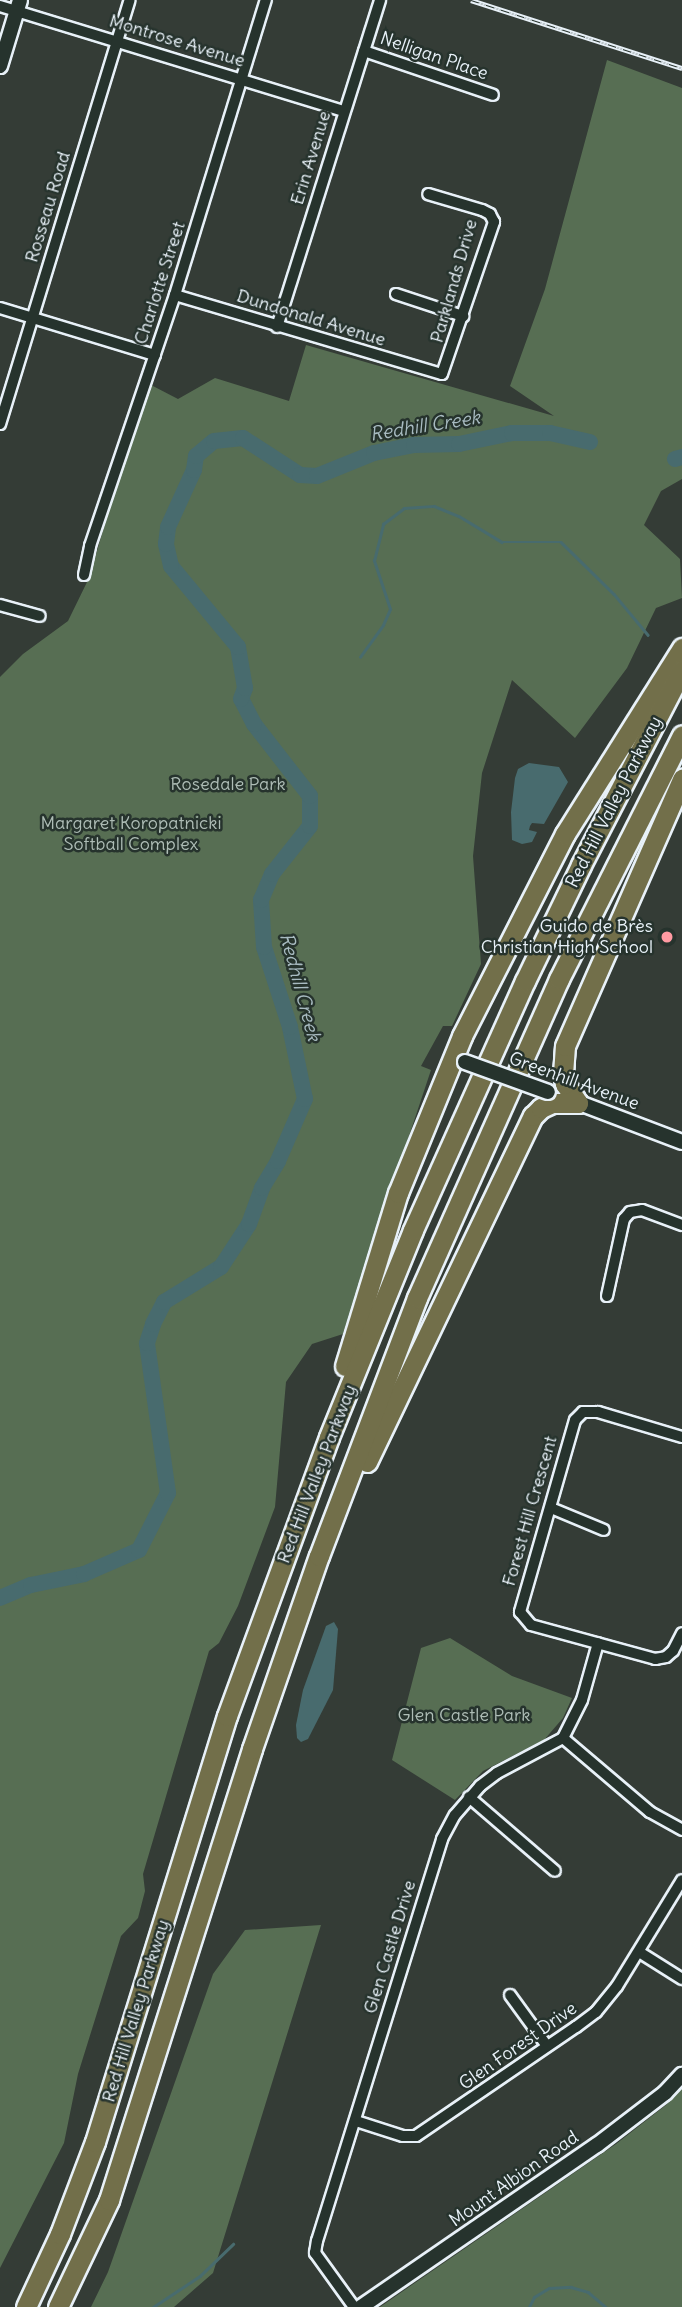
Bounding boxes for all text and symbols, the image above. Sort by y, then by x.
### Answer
street label: Montrose Avenue [107,10,247,72]
street label: Nelligan Place [377,27,491,85]
street label: Erin Avenue [287,109,335,207]
street label: Rosseau Road [21,149,75,265]
street label: Parklands Drive [426,217,482,345]
street label: Charlotte Street [130,219,190,347]
street label: Dundonald Avenue [234,285,388,351]
water label: Redhill Creek [368,406,482,446]
street label: Red Hill Valley Parkway [561,713,667,891]
park label: Rosedale Park [170,773,286,795]
park label: Margaret Koropatnicki Softball Complex [41,813,221,856]
place label: Guido de Brès Christian High School [481,916,653,958]
marker: Guido de Brès Christian High School [659,929,675,945]
water label: Redhill Creek [275,930,325,1044]
street label: Greenhill Avenue [506,1047,642,1115]
street label: Red Hill Valley Parkway [273,1382,361,1566]
street label: Forest Hill Crescent [498,1433,562,1589]
park label: Glen Castle Park [398,1704,530,1726]
street label: Glen Castle Drive [359,1878,421,2016]
street label: Red Hill Valley Parkway [98,1917,174,2105]
street label: Glen Forest Drive [455,1997,581,2095]
street label: Mount Albion Road [445,2126,583,2232]

